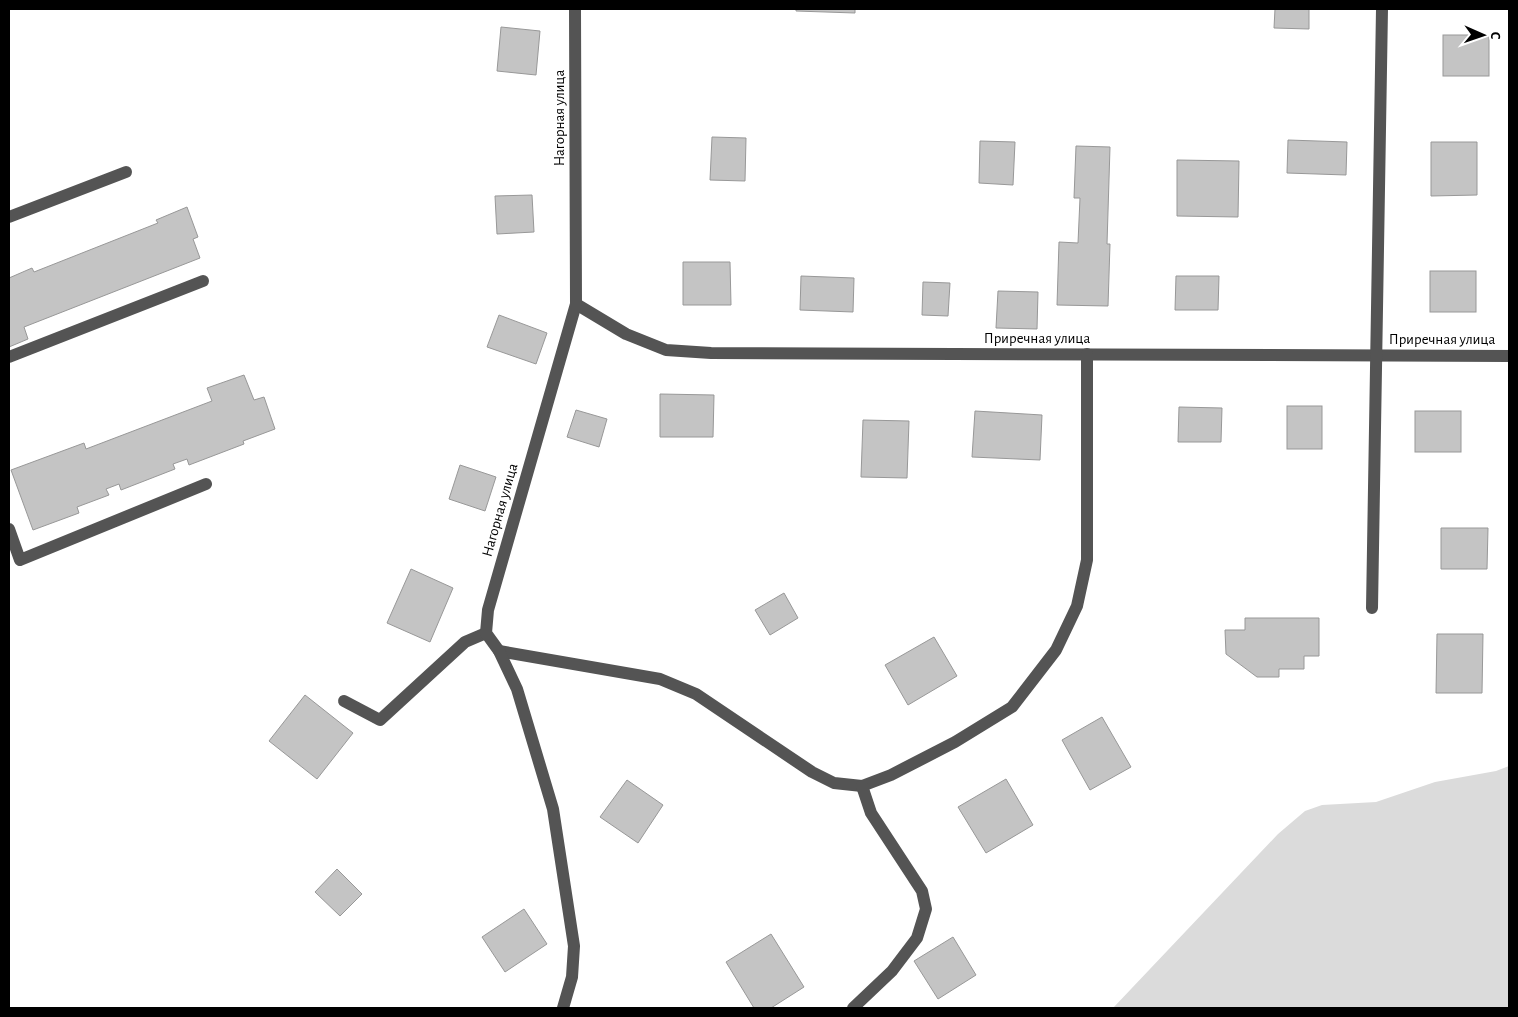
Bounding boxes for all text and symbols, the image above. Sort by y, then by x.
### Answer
north arrow [1458,10,1508,60]
text: С [1488,31,1502,40]
street label: Нагорная улица [552,70,567,166]
street label: Приречная улица [984,331,1090,346]
street label: Приречная улица [1389,332,1495,347]
street label: Нагорная улица [479,461,521,558]

